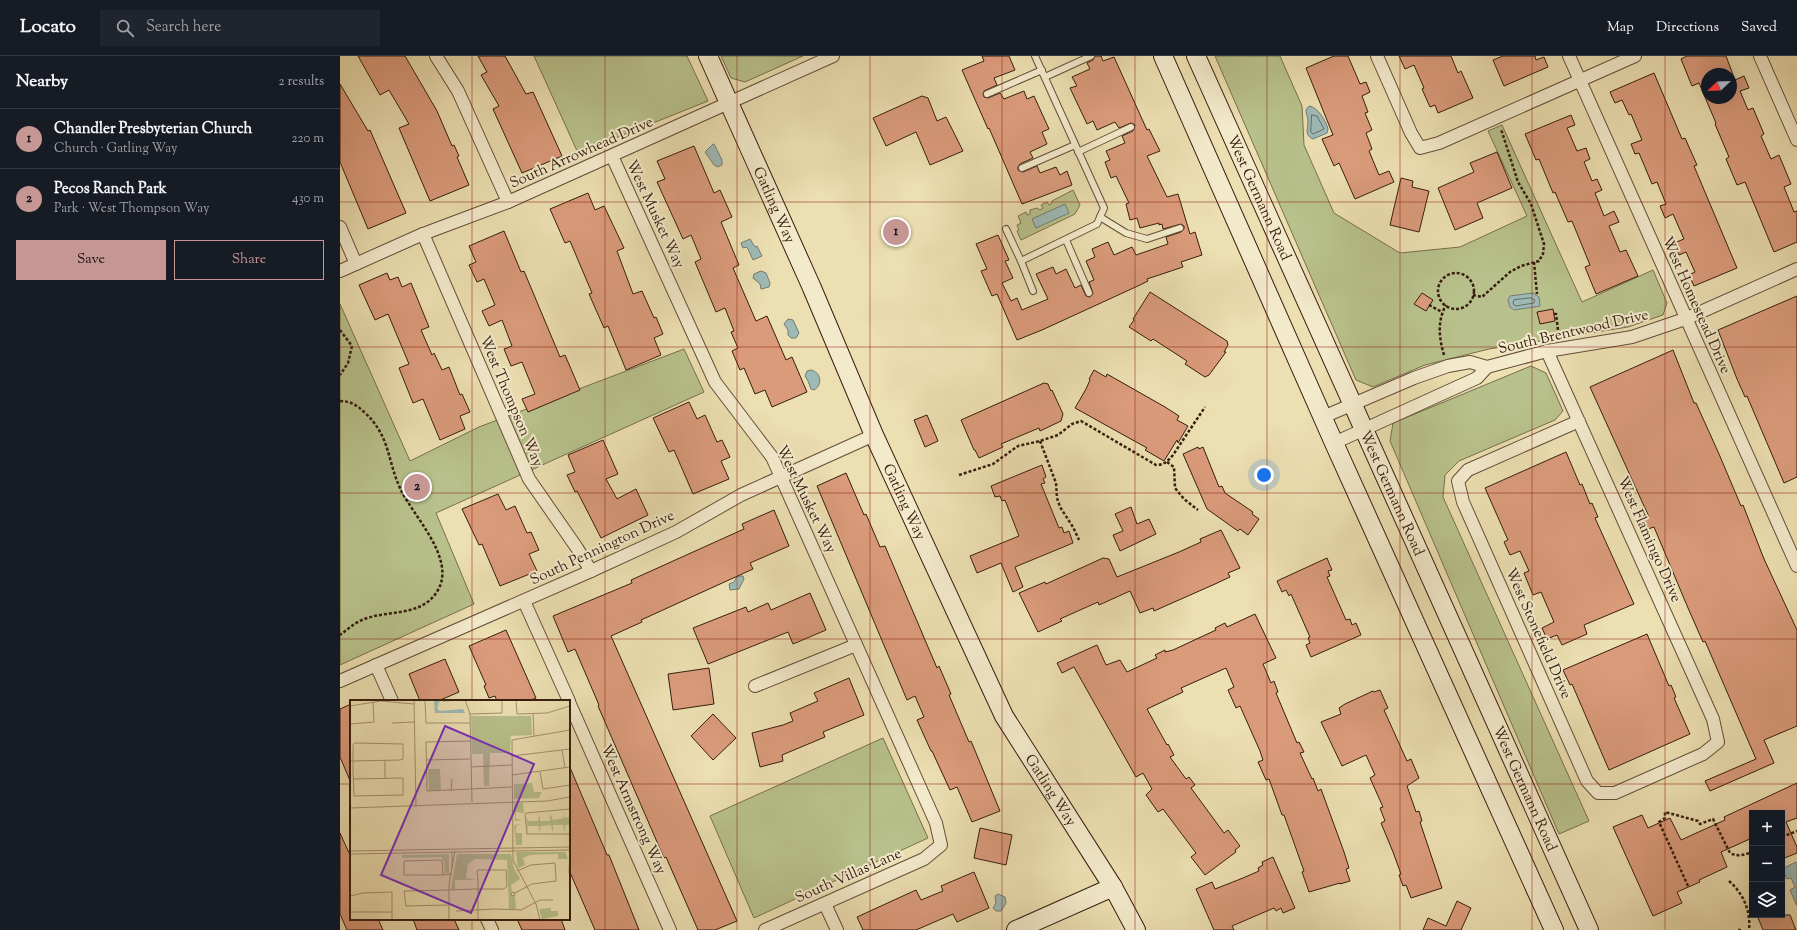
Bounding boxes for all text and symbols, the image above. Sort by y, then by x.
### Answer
search box [100,10,380,46]
text: Locato [20,14,76,41]
icon: search [114,17,136,39]
text: Search here [146,17,221,38]
text: Map [1607,18,1634,38]
text: Directions [1656,18,1719,38]
text: Saved [1741,18,1777,38]
north arrow [1701,68,1737,104]
text: Nearby [16,70,68,94]
text: 2 results [279,73,324,91]
street label: South Arrowhead Drive [507,112,657,195]
text: Chandler Presbyterian Church [54,119,252,140]
text: 1 [27,130,31,148]
text: 220 m [291,130,324,148]
street label: West Germann Road [1221,132,1296,265]
text: Church · Gatling Way [54,140,178,158]
street label: West Musket Way [620,157,689,273]
street label: Gatling Way [747,164,800,247]
text: Pecos Ranch Park [54,179,167,200]
text: 2 [26,190,32,208]
text: 430 m [292,190,324,208]
text: Park · West Thompson Way [54,200,209,218]
pin: 1 [883,217,909,247]
street label: West Homestead Drive [1656,234,1735,378]
button: Save [16,240,166,280]
button: Share [174,240,324,280]
street label: South Brentwood Drive [1496,305,1651,360]
street label: West Thompson Way [474,333,548,471]
street label: West Germann Road [1354,427,1429,560]
street label: West Musket Way [770,442,841,558]
street label: Gatling Way [877,461,930,544]
your location [1254,465,1274,485]
pin: 2 [404,472,430,502]
street label: West Flamingo Drive [1611,473,1686,606]
street label: South Pennington Drive [527,506,678,591]
street label: West Stonefield Drive [1499,565,1576,702]
inset map [350,700,570,920]
street label: West Germann Road [1487,723,1562,856]
street label: West Armstrong Way [594,741,671,878]
street label: Gatling Way [1019,751,1081,831]
map controls [1749,810,1785,918]
button: + [1749,810,1785,846]
street label: South Villas Lane [792,844,905,909]
button: − [1749,846,1785,882]
button: layers [1749,882,1785,918]

